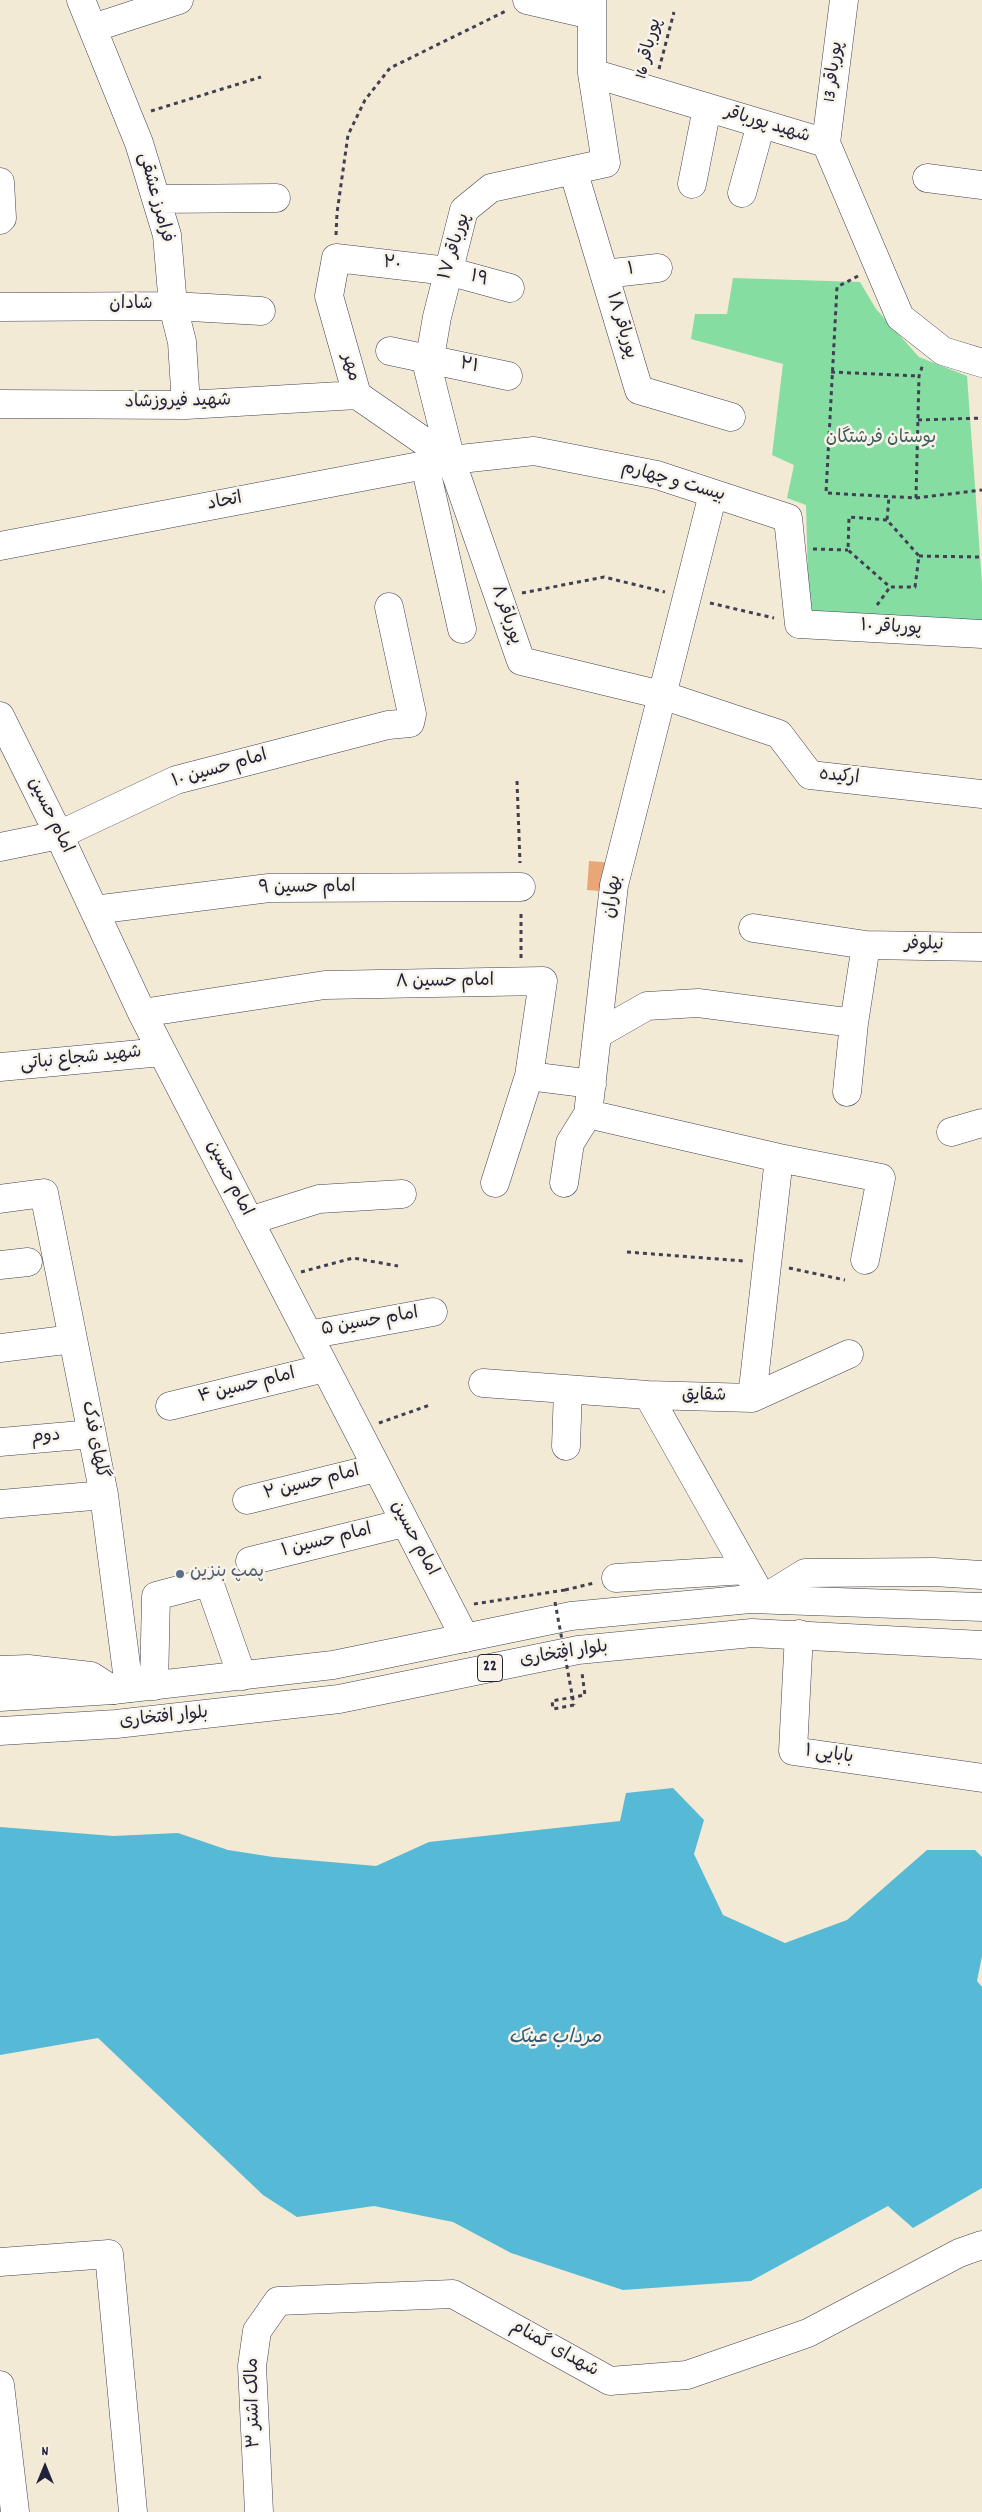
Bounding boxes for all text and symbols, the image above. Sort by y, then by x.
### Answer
street label: پورباقر 16 [632,16,668,82]
street label: پورباقر 13 [821,40,849,104]
street label: شهید پورباقر [722,103,812,149]
street label: فرامرز عشقی [132,151,176,245]
street label: پورباقر ۱۷ [436,211,476,283]
street label: ۲۰ [382,253,402,277]
street label: ۱ [627,260,635,282]
street label: ۱۹ [468,267,490,293]
street label: پورباقر ۱۸ [600,290,640,362]
street label: شادان [109,295,153,317]
street label: مهر [335,352,363,384]
street label: ۲۱ [458,354,480,380]
street label: شهید فیروزشاد [125,391,231,415]
park label: بوستان فرشتگان [826,429,936,451]
street label: بیست و چهارم [619,458,727,508]
street label: اتحاد [206,489,244,517]
street label: پورباقر ۸ [485,582,525,648]
street label: پورباقر ۱۰ [860,617,922,641]
street label: امام حسین ۱۰ [170,746,270,794]
street label: ارکیده [818,765,860,791]
street label: امام حسین [21,775,77,857]
street label: بهاران [600,874,628,920]
street label: امام حسین ۹ [258,877,356,901]
street label: نیلوفر [904,935,944,957]
street label: امام حسین ۸ [396,971,494,995]
street label: شهید شجاع نباتی [19,1043,143,1077]
street label: امام حسین [200,1138,256,1220]
street label: امام حسین ۵ [320,1304,420,1342]
street label: امام حسین ۴ [196,1365,298,1409]
street label: شقایق [682,1386,726,1408]
street label: گلهای فدک [75,1399,111,1481]
street label: دوم [30,1426,62,1450]
street label: امام حسین ۲ [262,1462,362,1506]
street label: امام حسین [384,1498,442,1580]
street label: امام حسین ۱ [280,1520,374,1564]
place label: پمپ بنزین [190,1563,264,1585]
marker: پمپ بنزین [174,1568,186,1580]
street label: بلوار افتخاری [518,1637,610,1673]
road number: 22 [478,1655,502,1682]
street label: بلوار افتخاری [119,1704,209,1734]
street label: بابایی ۱ [803,1742,855,1770]
water label: مرداب عینک [509,2028,601,2050]
street label: شهدای گمنام [506,2317,602,2383]
street label: مالک اشتر ۳ [243,2358,267,2448]
north arrow [20,2442,70,2492]
text: N [42,2442,48,2462]

